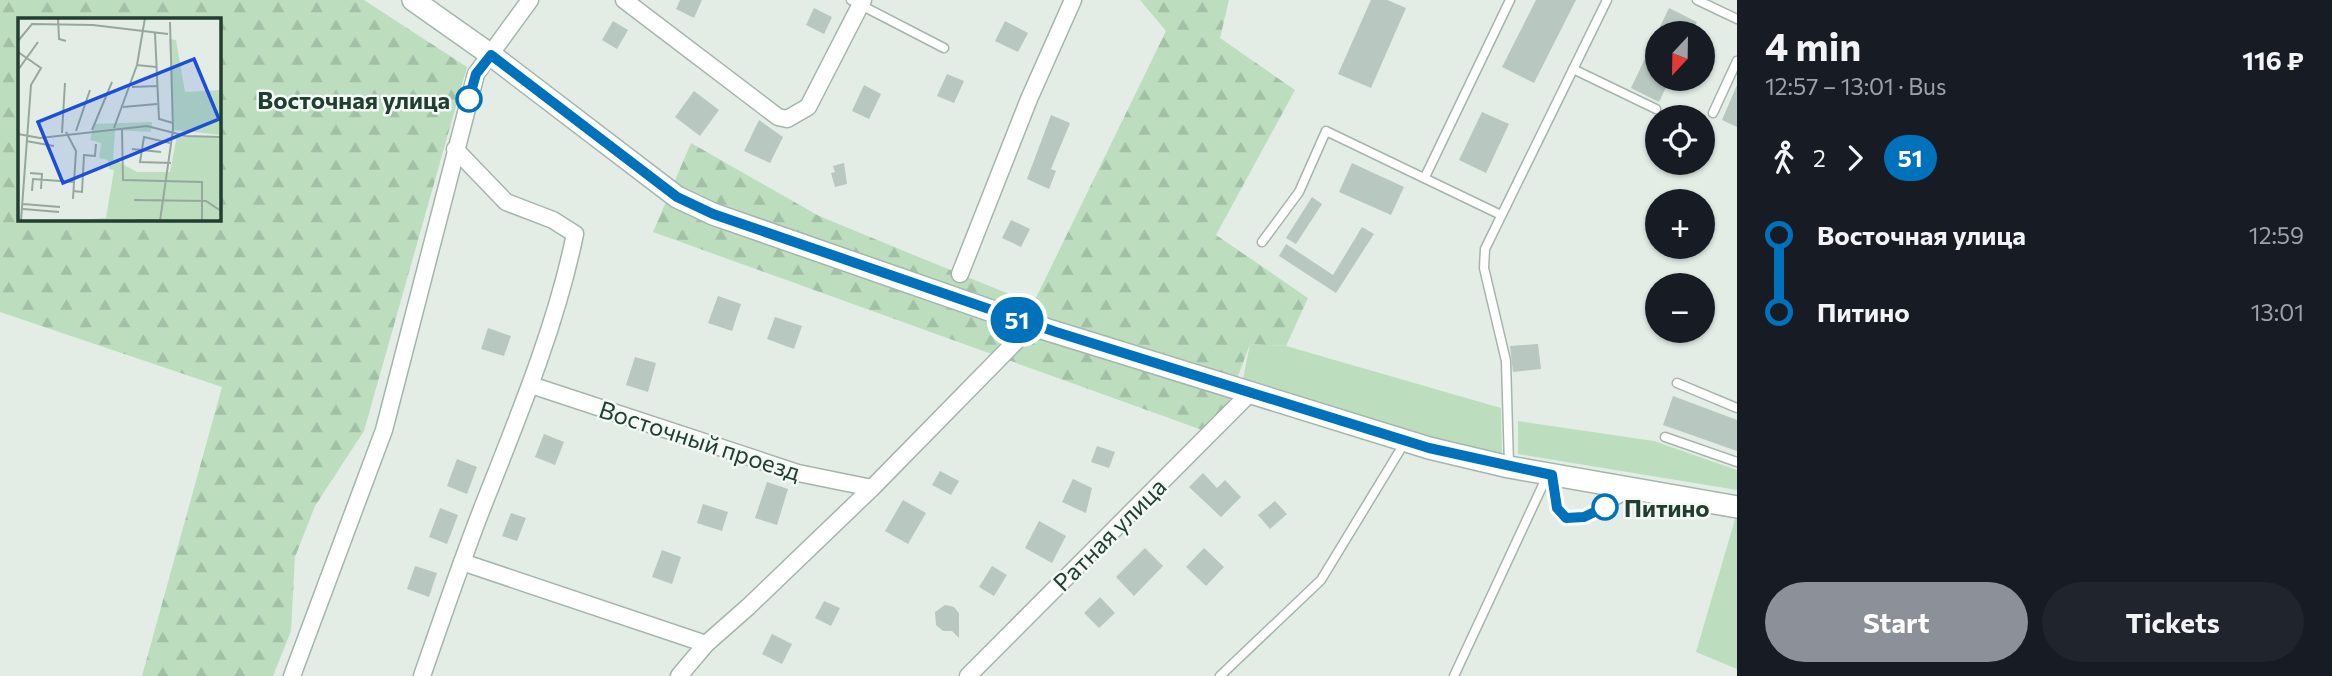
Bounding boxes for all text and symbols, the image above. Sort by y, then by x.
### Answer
inset map [18,18,220,220]
north arrow [1645,21,1715,91]
map controls [1645,21,1715,343]
text: 4 min [1765,22,1861,69]
text: 116 ₽ [2242,44,2304,75]
text: 12:57 – 13:01 · Bus [1765,72,1946,100]
place label: Восточная улица [257,85,450,114]
marker: Восточная улица [456,86,482,112]
button: locate [1645,105,1715,175]
icon: walk [1765,139,1803,177]
icon: forward [1836,139,1874,177]
text: 51 [1898,143,1923,172]
text: 2 [1813,144,1826,172]
button: + [1645,189,1715,259]
text: Восточная улица [1817,219,2026,250]
text: 12:59 [2249,221,2304,249]
button: − [1645,273,1715,343]
text: Питино [1817,296,1910,327]
line badge: 51 [986,297,1048,343]
text: 13:01 [2251,298,2304,326]
text: 51 [1005,305,1029,334]
street label: Восточный проезд [596,394,804,486]
street label: Ратная улица [1047,472,1171,596]
place label: Питино [1624,493,1710,522]
marker: Питино [1592,494,1618,520]
button: Start [1765,582,2028,662]
button: Tickets [2042,582,2304,662]

